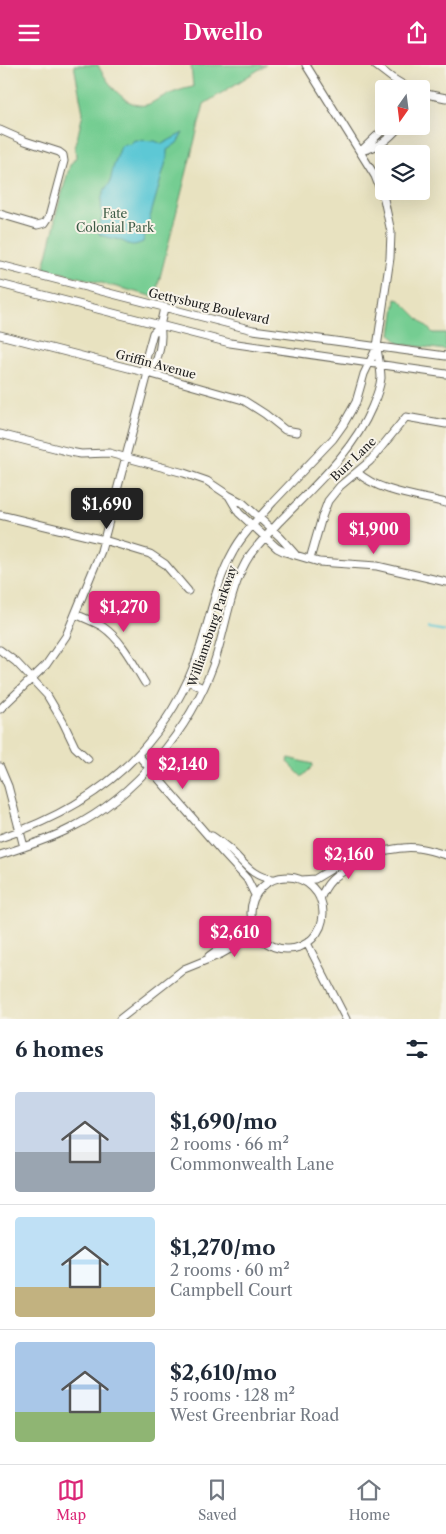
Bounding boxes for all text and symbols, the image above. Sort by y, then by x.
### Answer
icon: menu [15,19,43,47]
text: Dwello [183,19,263,46]
icon: share [403,19,431,47]
north arrow [375,80,430,135]
map controls [375,80,430,200]
button: layers [375,145,430,200]
park label: Fate Colonial Park [76,206,155,235]
street label: Gettysburg Boulevard [147,285,272,327]
street label: Griffin Avenue [114,346,198,382]
street label: Burr Lane [327,434,379,484]
pin: $1,690 [66,487,148,530]
text: $1,690 [82,494,132,514]
pin: $1,900 [333,513,415,555]
text: $1,900 [349,519,399,539]
street label: Williamsburg Parkway [184,563,240,690]
pin: $1,270 [83,591,165,633]
text: $1,270 [100,597,148,617]
pin: $2,140 [142,747,224,790]
text: $2,140 [158,754,208,774]
pin: $2,160 [308,837,390,880]
text: $2,160 [324,844,374,864]
pin: $2,610 [194,915,276,958]
text: $2,610 [210,922,260,942]
icon: filters [403,1035,431,1063]
text: 6 homes [15,1037,104,1062]
text: $1,690/mo [170,1109,277,1134]
icon: home [55,1112,115,1172]
text: 2 rooms · 66 m² [170,1134,289,1154]
text: Commonwealth Lane [170,1154,334,1174]
text: $1,270/mo [170,1235,275,1260]
icon: home [55,1237,115,1297]
text: 2 rooms · 60 m² [170,1260,290,1280]
text: Campbell Court [170,1280,292,1300]
text: $2,610/mo [170,1360,277,1385]
icon: home [55,1362,115,1422]
text: 5 rooms · 128 m² [170,1385,295,1405]
text: West Greenbriar Road [170,1405,339,1425]
tab: Map [56,1476,86,1524]
tab: Saved [198,1476,237,1524]
tab: Home [349,1476,390,1524]

